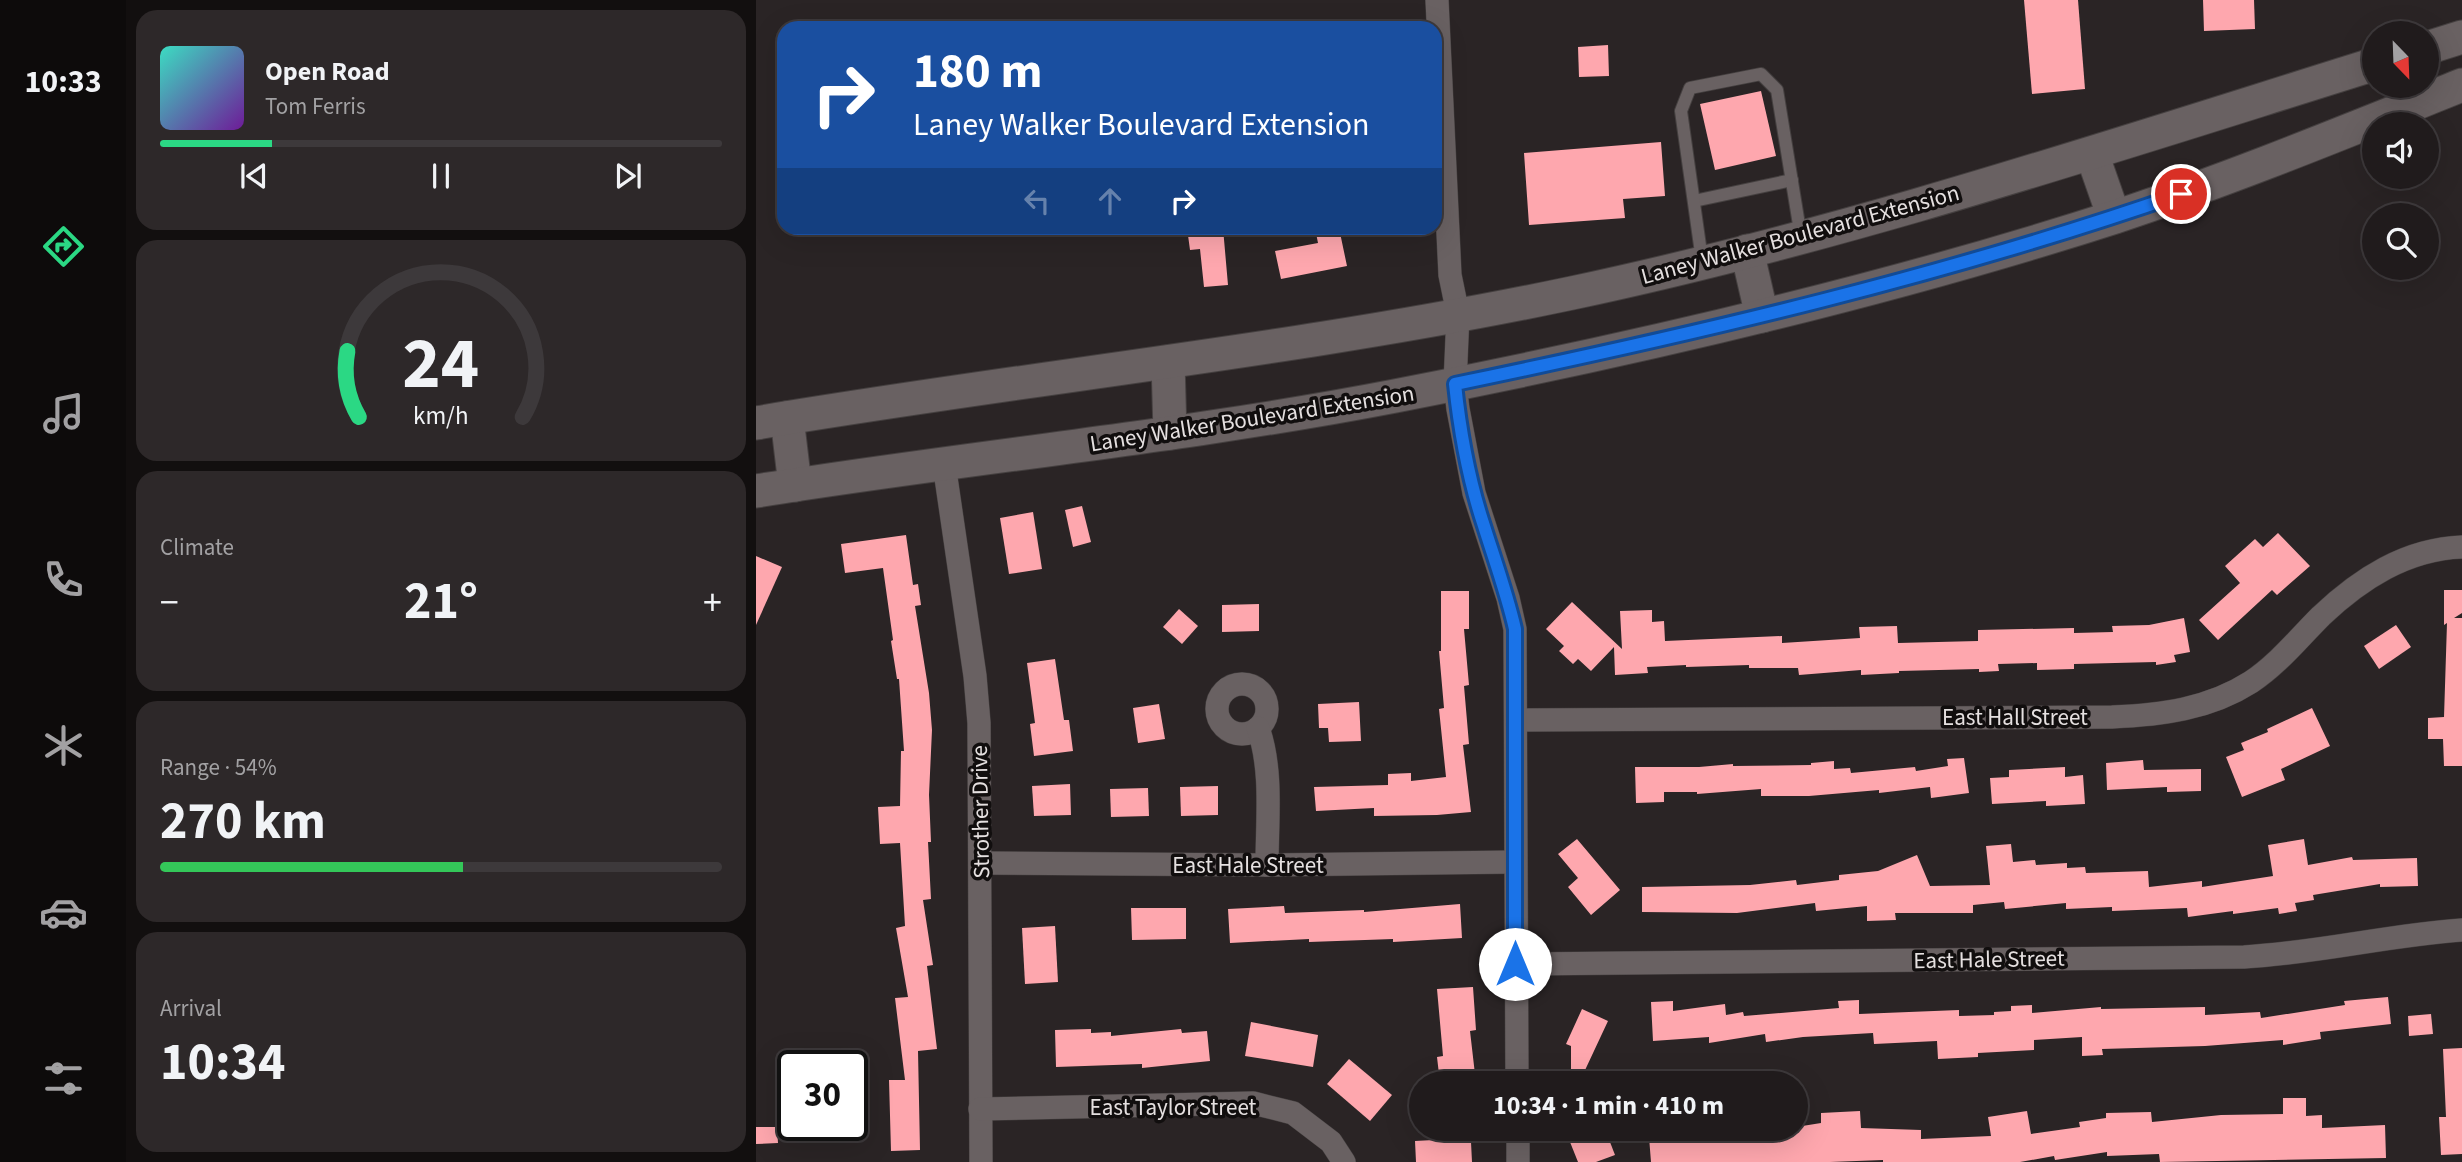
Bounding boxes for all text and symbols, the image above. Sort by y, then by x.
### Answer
north arrow [2362,21,2440,98]
map controls [2362,21,2439,280]
text: 180 m [913,37,1042,107]
icon: right [798,49,889,140]
text: Open Road [265,53,390,90]
text: 10:33 [24,59,102,105]
text: Tom Ferris [265,90,366,123]
text: Laney Walker Boulevard Extension [913,102,1370,148]
button: sound [2362,112,2439,189]
icon: previous [235,157,273,195]
icon: pause [422,157,460,195]
icon: next [609,157,647,195]
pin [2151,164,2211,224]
icon: arrive [2162,175,2200,213]
street label: Laney Walker Boulevard Extension [1637,176,1963,293]
icon: left [1018,182,1056,220]
icon: ahead [1091,182,1129,220]
icon: right [1164,182,1202,220]
button: search [2362,203,2439,280]
icon: directions [39,222,88,271]
text: 24 [403,312,479,416]
street label: Laney Walker Boulevard Extension [1087,377,1417,460]
icon: music [39,389,88,438]
text: km/h [413,397,469,433]
text: Climate [160,531,234,564]
icon: phone [39,555,88,604]
text: 21° [404,565,478,639]
text: − [160,576,179,630]
text: + [703,576,722,630]
street label: East Hall Street [1942,701,2088,734]
icon: climate [39,721,88,770]
street label: Strother Drive [963,745,998,879]
text: Range · 54% [160,751,277,784]
text: 270 km [160,785,326,859]
street label: East Hale Street [1172,849,1324,882]
icon: car [39,888,88,937]
position arrow [1478,927,1552,1001]
street label: East Hale Street [1913,942,2065,977]
text: Arrival [160,992,222,1025]
text: 10:34 [160,1026,285,1100]
speed limit sign: 30 [777,1050,868,1141]
icon: filters [39,1054,88,1103]
text: 10:34 · 1 min · 410 m [1493,1087,1724,1124]
street label: East Taylor Street [1090,1091,1257,1124]

